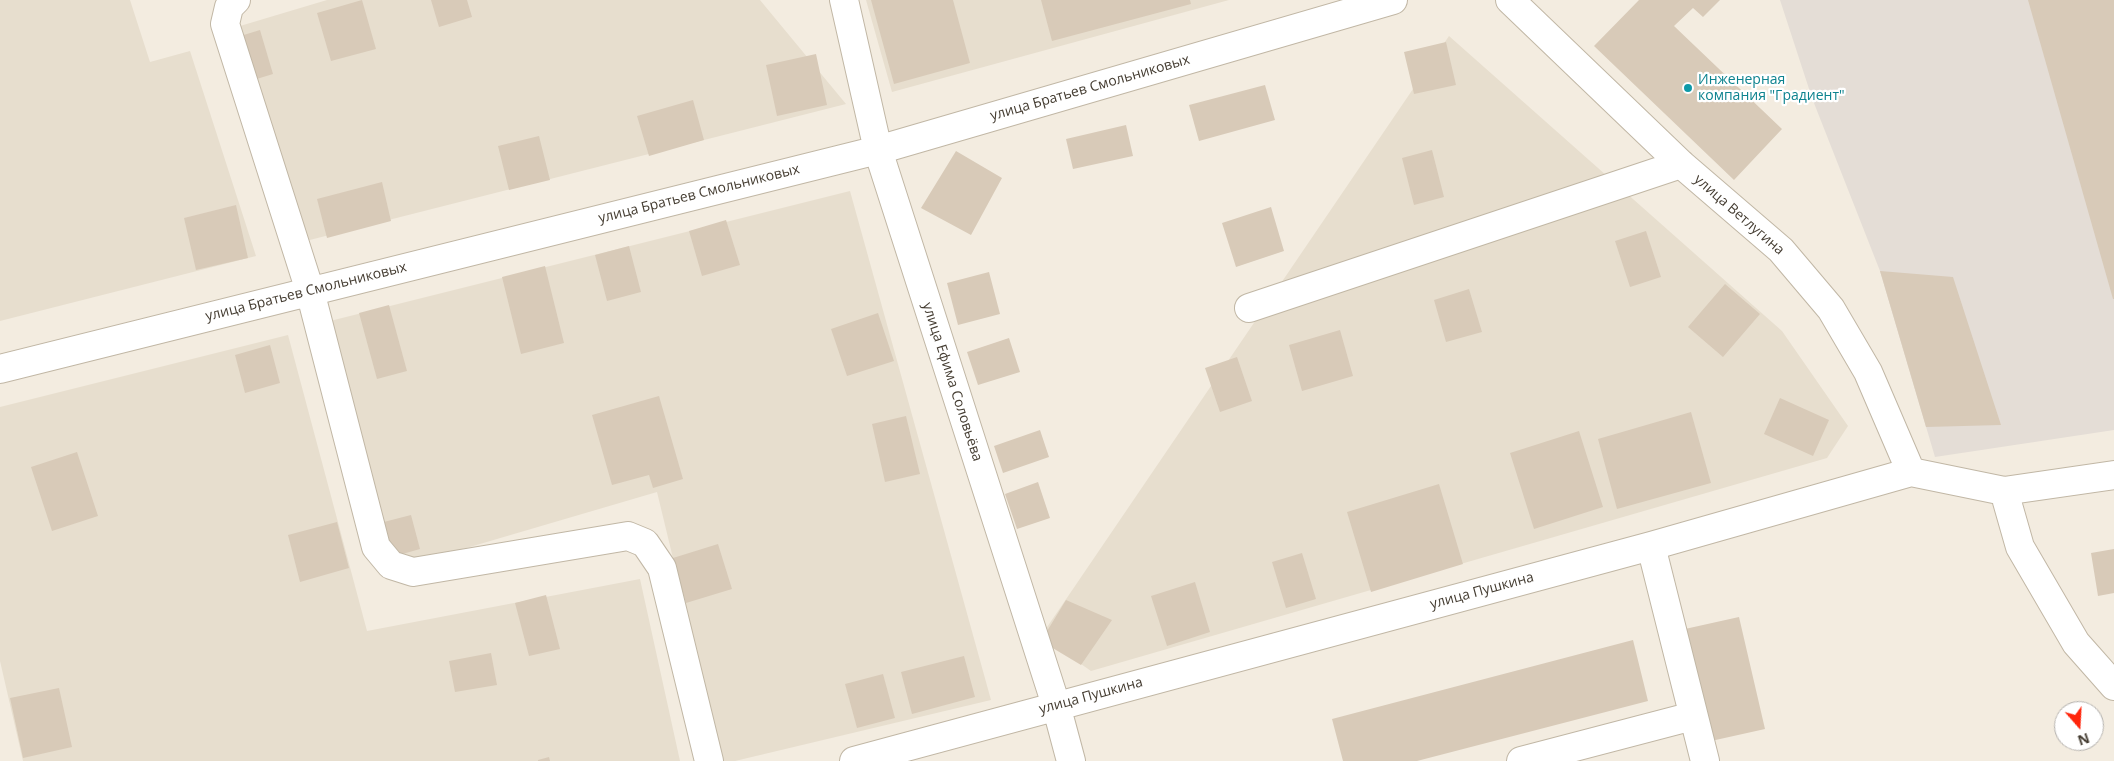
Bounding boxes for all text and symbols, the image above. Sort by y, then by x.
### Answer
street label: улица Братьев Смольниковых [988,51,1192,125]
place label: Инженерная компания "Градиент" [1698,72,1845,104]
marker: Инженерная компания "Градиент" [1682,82,1694,94]
street label: улица Братьев Смольниковых [597,161,801,227]
street label: улица Ветлугина [1690,171,1788,259]
street label: улица Братьев Смольниковых [204,259,408,325]
street label: улица Ефима Соловьёва [918,300,986,464]
street label: улица Пушкина [1428,569,1536,613]
street label: улица Пушкина [1037,674,1145,718]
north arrow [2054,701,2104,751]
text: N [2075,729,2092,751]

